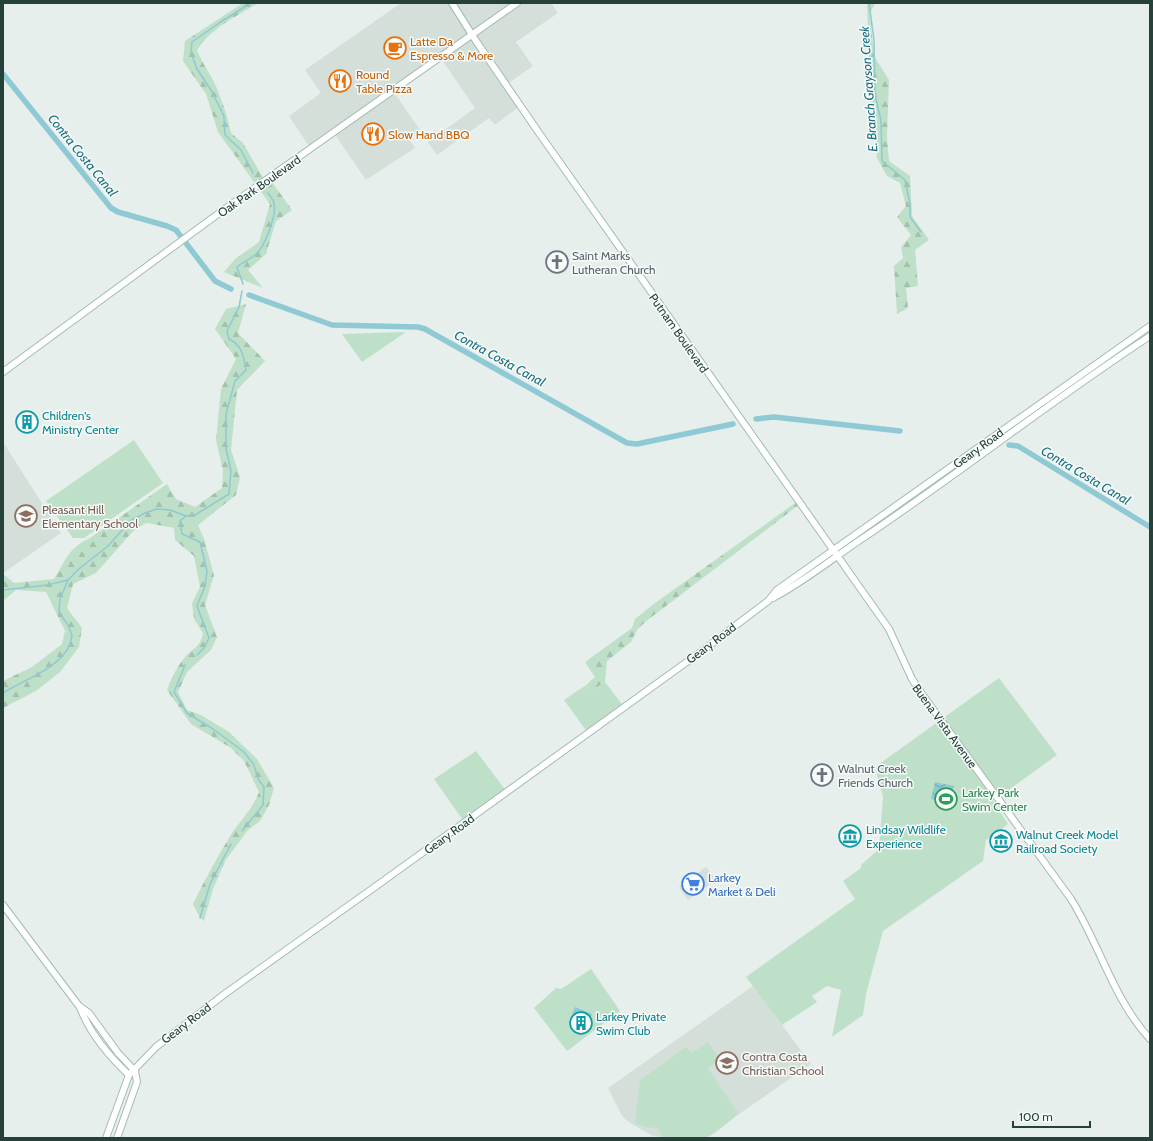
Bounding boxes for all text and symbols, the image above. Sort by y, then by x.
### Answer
water label: E. Branch Grayson Creek [856,25,880,152]
place label: Latte Da Espresso & More [410,34,493,63]
cafe icon: Latte Da Espresso & More [382,35,408,61]
place label: Round Table Pizza [356,67,412,96]
restaurant icon: Round Table Pizza [327,68,353,94]
water label: Contra Costa Canal [45,111,121,199]
restaurant icon: Slow Hand BBQ [360,121,386,147]
place label: Slow Hand BBQ [388,127,469,142]
street label: Oak Park Boulevard [215,152,303,220]
place label: Saint Marks Lutheran Church [572,248,656,277]
church icon: Saint Marks Lutheran Church [544,249,570,275]
street label: Putnam Boulevard [646,290,712,376]
water label: Contra Costa Canal [452,326,548,390]
place label: Children's Ministry Center [42,408,119,437]
building icon: Children's Ministry Center [14,409,40,435]
street label: Geary Road [950,425,1006,471]
water label: Contra Costa Canal [1038,442,1134,508]
place label: Pleasant Hill Elementary School [42,502,138,531]
school or university icon: Pleasant Hill Elementary School [13,503,39,529]
street label: Geary Road [683,619,739,667]
street label: Buena Vista Avenue [909,681,981,771]
place label: Walnut Creek Friends Church [838,761,913,790]
church icon: Walnut Creek Friends Church [809,762,835,788]
place label: Larkey Park Swim Center [962,785,1027,814]
sports icon: Larkey Park Swim Center [933,786,959,812]
street label: Geary Road [421,811,477,857]
place label: Lindsay Wildlife Experience [866,822,946,851]
museum icon: Lindsay Wildlife Experience [837,823,863,849]
place label: Walnut Creek Model Railroad Society [1016,827,1119,856]
museum icon: Walnut Creek Model Railroad Society [988,828,1014,854]
place label: Larkey Market & Deli [708,870,775,899]
supermarket icon: Larkey Market & Deli [680,871,706,897]
street label: Geary Road [158,999,214,1047]
place label: Larkey Private Swim Club [596,1009,666,1038]
building icon: Larkey Private Swim Club [568,1010,594,1036]
place label: Contra Costa Christian School [742,1049,824,1078]
school or university icon: Contra Costa Christian School [714,1050,740,1076]
scale bar [1013,1103,1090,1129]
text: 100 m [1019,1109,1053,1124]

